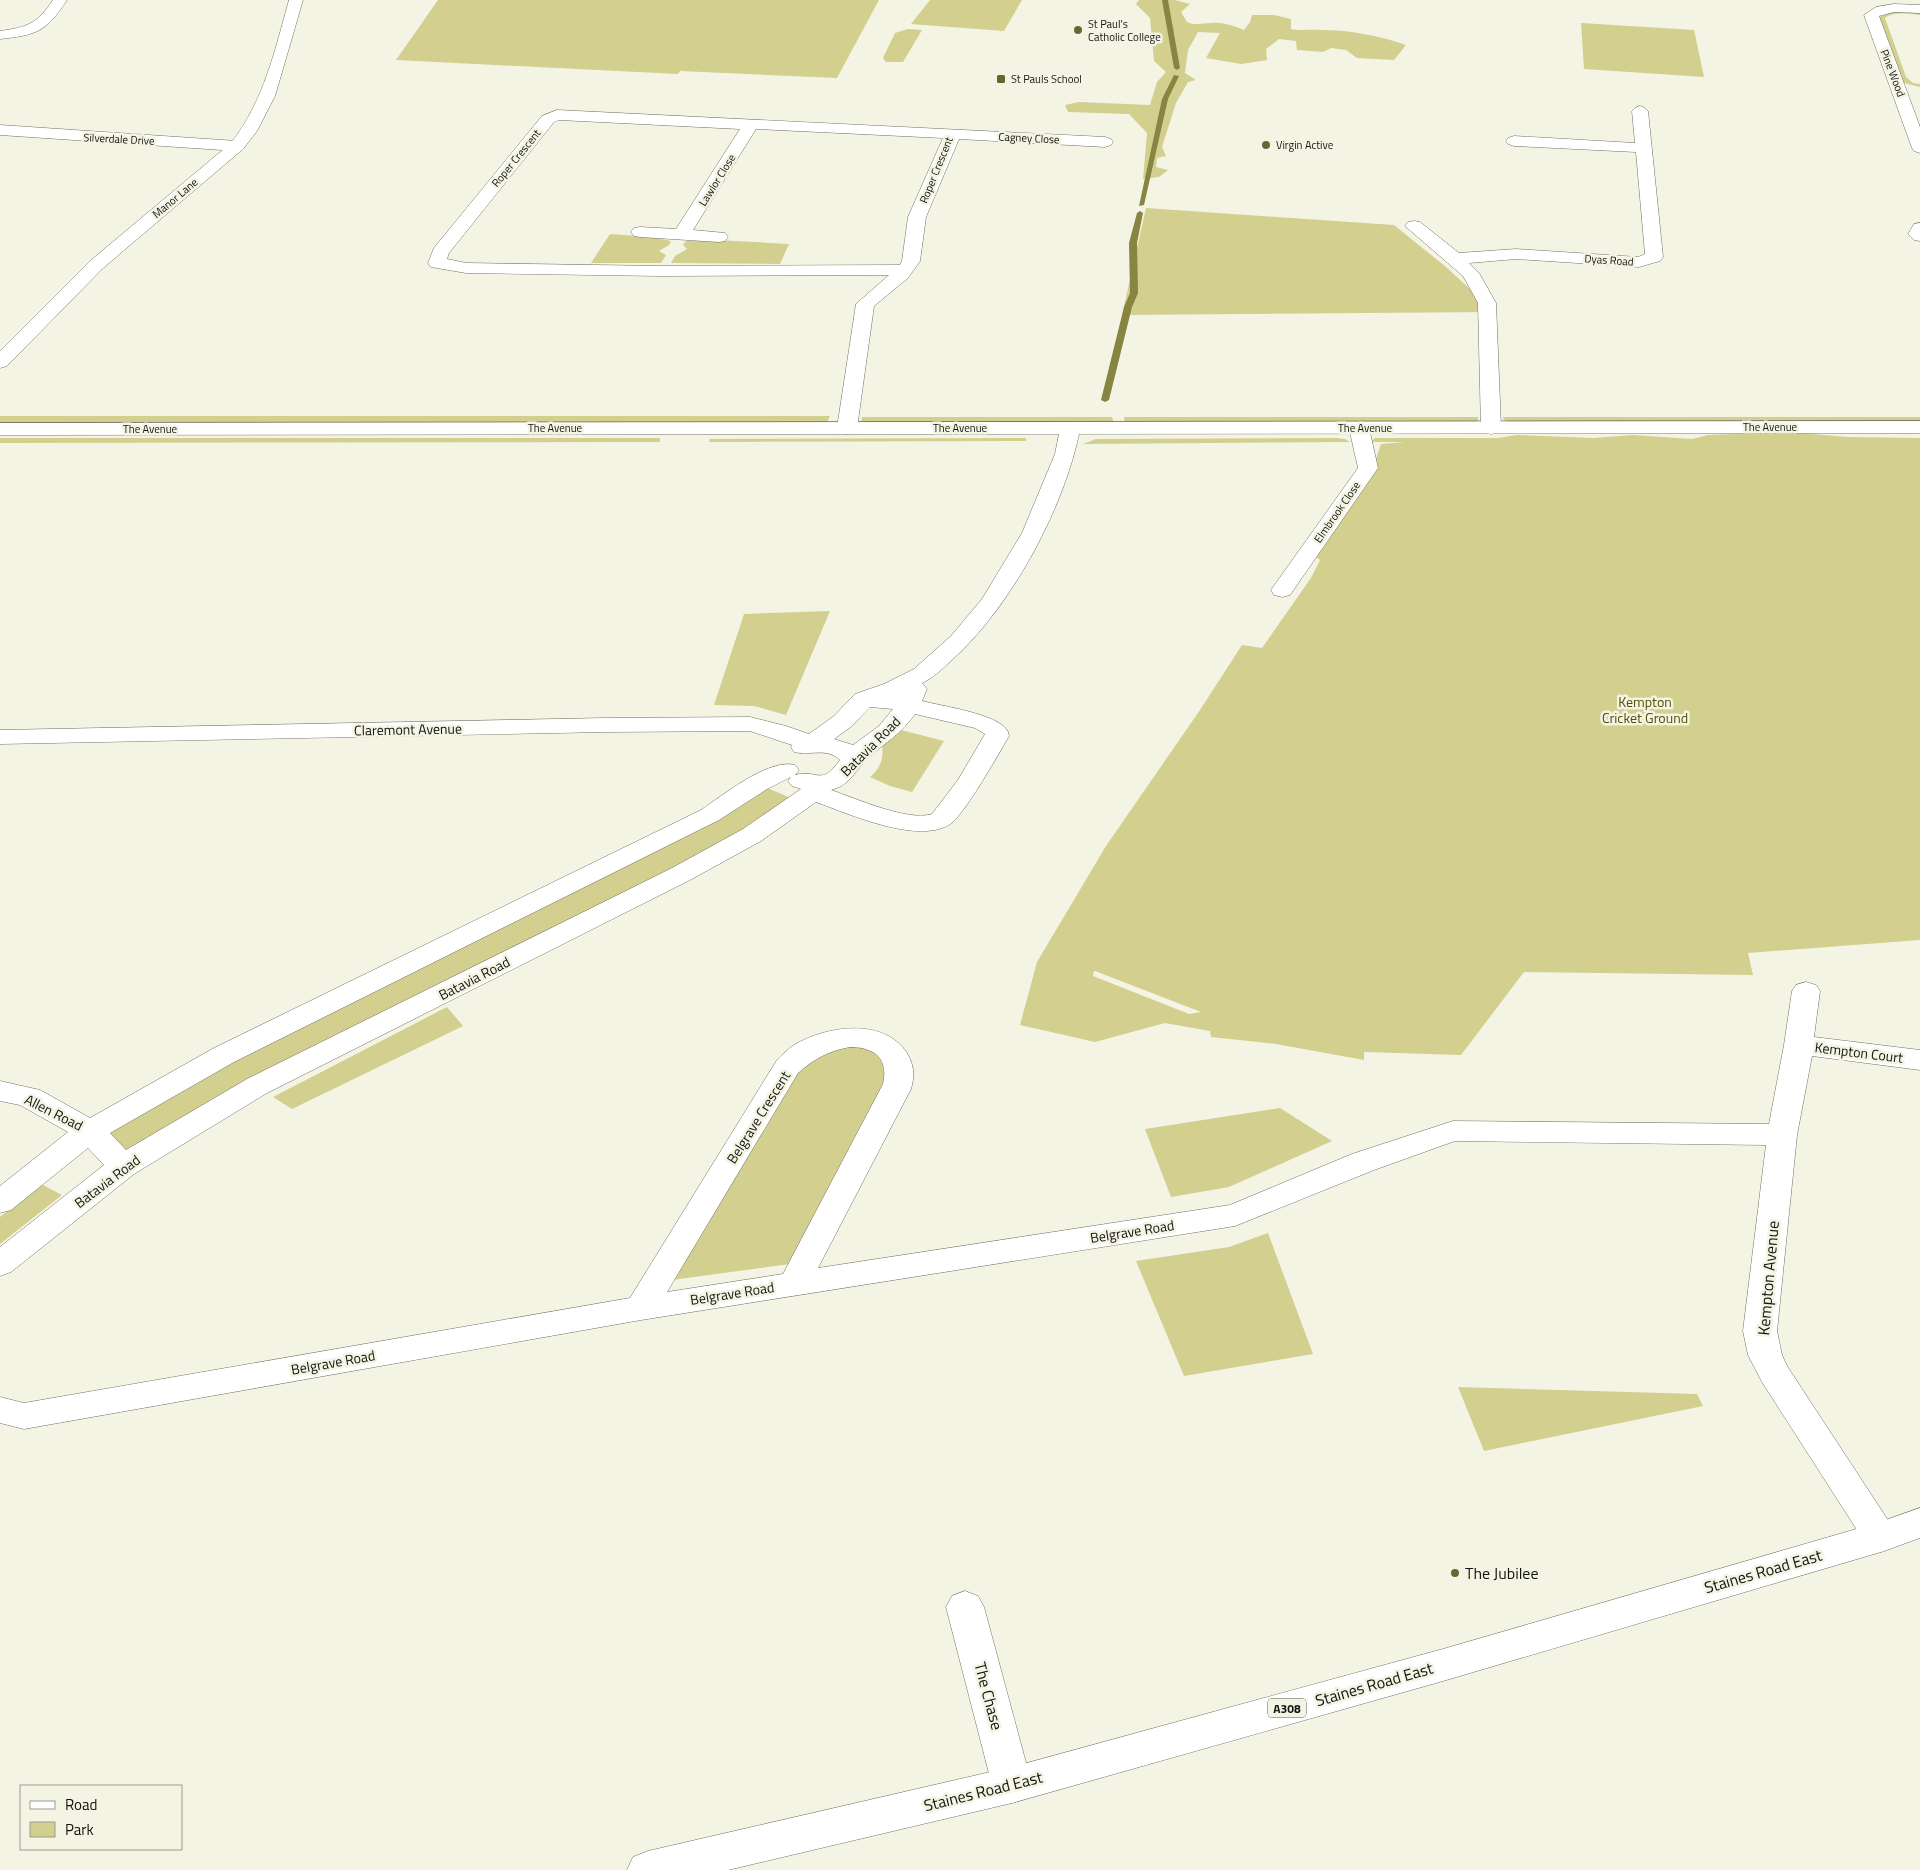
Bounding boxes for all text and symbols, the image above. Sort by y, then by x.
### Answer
place label: St Paul's Catholic College [1088,16,1161,45]
marker: St Paul's Catholic College [1072,24,1084,36]
street label: Pine Wood [1877,47,1909,99]
place label: St Pauls School [1011,71,1082,87]
marker: St Pauls School [995,73,1007,85]
street label: Roper Crescent [488,126,544,190]
street label: Cagney Close [998,128,1060,148]
street label: Silverdale Drive [83,129,155,149]
street label: Roper Crescent [915,134,957,206]
place label: Virgin Active [1276,137,1334,153]
marker: Virgin Active [1260,139,1272,151]
street label: Lawlor Close [695,150,740,209]
street label: Manor Lane [149,174,202,222]
street label: Dyas Road [1584,250,1634,270]
street label: The Avenue [1743,419,1797,435]
street label: The Avenue [528,420,582,436]
street label: The Avenue [933,420,987,436]
street label: The Avenue [1338,420,1392,436]
street label: The Avenue [123,421,177,437]
street label: Elmbrook Close [1310,478,1364,546]
park label: Kempton Cricket Ground [1602,691,1688,728]
street label: Batavia Road [835,711,905,781]
street label: Claremont Avenue [354,718,462,740]
street label: Batavia Road [435,951,513,1005]
street label: Kempton Court [1814,1036,1904,1068]
street label: Belgrave Crescent [721,1066,795,1168]
street label: Allen Road [21,1088,87,1136]
street label: Batavia Road [70,1149,144,1213]
street label: Belgrave Road [1088,1214,1176,1248]
street label: Kempton Avenue [1751,1220,1785,1336]
street label: Belgrave Road [688,1276,776,1310]
street label: Belgrave Road [289,1344,377,1380]
street label: Staines Road East [1701,1543,1825,1599]
place label: The Jubilee [1465,1561,1539,1585]
marker: The Jubilee [1449,1567,1461,1579]
street label: Staines Road East [1312,1656,1436,1712]
street label: The Chase [968,1659,1010,1733]
road number: A308 [1268,1699,1306,1718]
street label: Staines Road East [921,1765,1045,1817]
legend [20,1785,182,1850]
text: Road [65,1793,97,1816]
text: Park [65,1818,94,1841]

